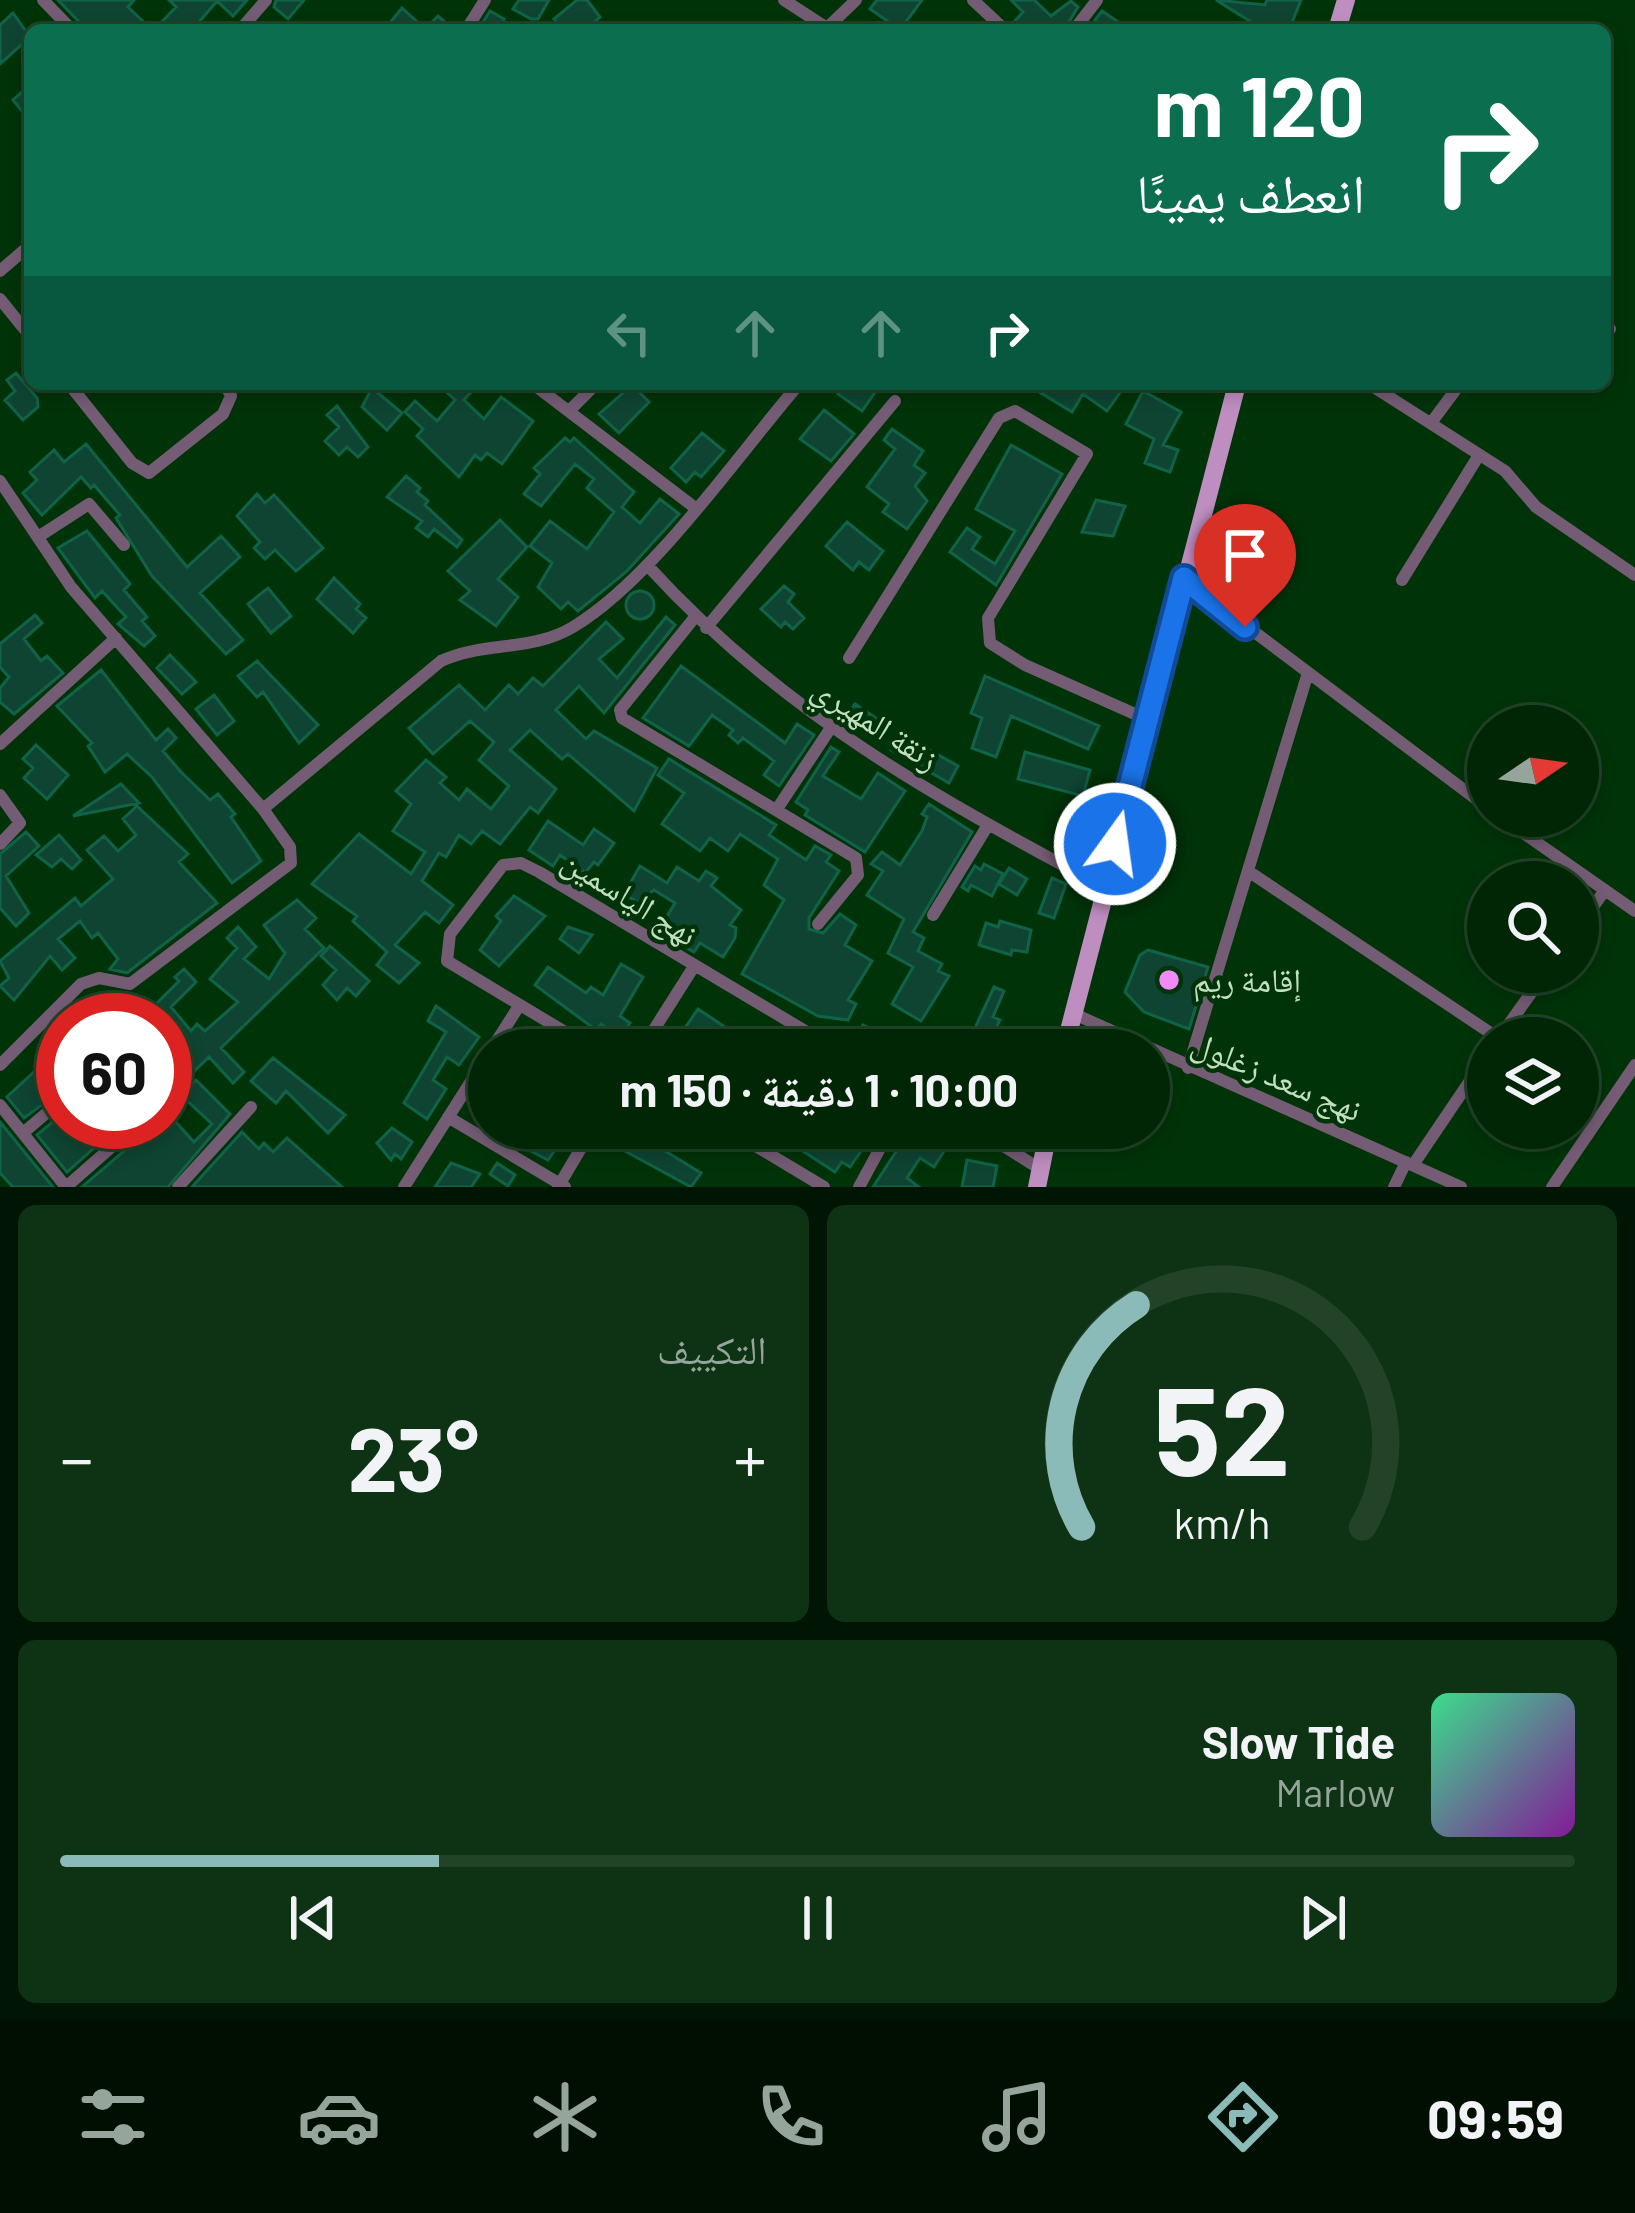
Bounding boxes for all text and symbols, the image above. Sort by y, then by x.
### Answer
text: 120 m [1153,53,1365,154]
icon: right [1407,72,1563,228]
text: انعطف يمينًا [1136,159,1365,224]
icon: left [596,300,662,366]
icon: ahead [722,300,788,366]
icon: ahead [848,300,914,366]
icon: right [974,300,1040,366]
pin [1194,504,1296,627]
icon: arrive [1212,522,1278,588]
street label: زنقة المهيري [802,667,947,784]
north arrow [1467,705,1599,837]
map controls [1467,705,1599,1149]
position arrow [1052,781,1178,907]
street label: نهج الياسمين [554,839,706,956]
button: search [1467,861,1599,993]
place label: إقامة ريم [1193,959,1301,1003]
marker: إقامة ريم [1156,967,1182,993]
speed limit sign: 60 [36,993,192,1149]
button: layers [1467,1017,1599,1149]
street label: نهج سعد زغلول [1185,1021,1368,1131]
text: 10:00 · 1 دقيقة · 150 m [620,1062,1018,1116]
text: التكييف [657,1325,767,1372]
text: 52 [1153,1351,1290,1501]
text: 23° [347,1402,479,1510]
text: − [60,1417,93,1496]
text: + [734,1417,767,1496]
text: km/h [1173,1495,1270,1547]
text: Slow Tide [1202,1714,1395,1768]
text: Marlow [1275,1768,1395,1815]
icon: previous [280,1885,346,1951]
icon: pause [785,1885,851,1951]
icon: next [1290,1885,1356,1951]
icon: filters [71,2075,155,2159]
icon: car [297,2075,381,2159]
icon: climate [523,2075,607,2159]
icon: phone [749,2075,833,2159]
icon: music [975,2075,1059,2159]
icon: directions [1201,2075,1285,2159]
text: 09:59 [1427,2085,1564,2150]

